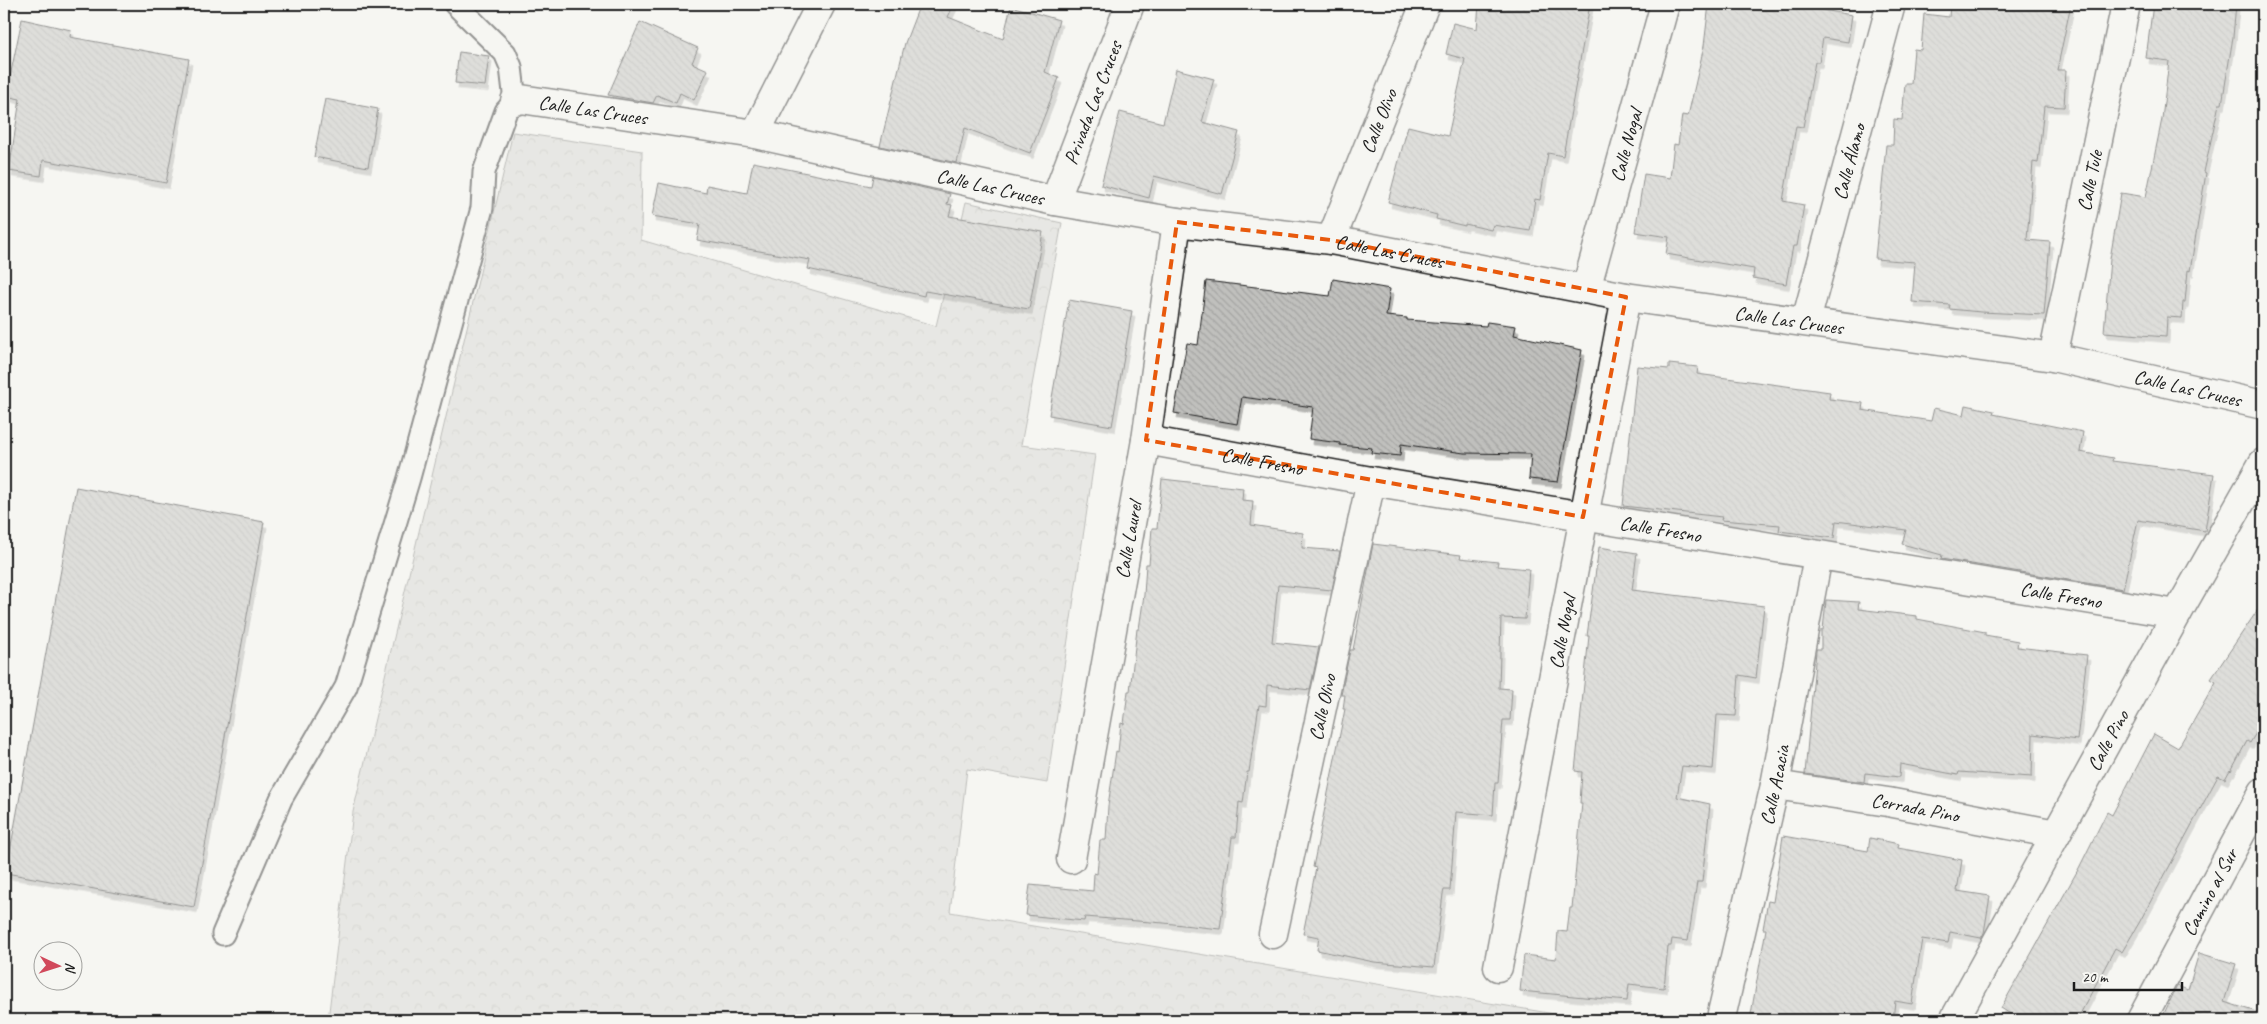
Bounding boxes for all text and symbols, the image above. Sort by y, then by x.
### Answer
street label: Privada Las Cruces [1058,36,1128,168]
street label: Calle Olivo [1354,84,1403,157]
street label: Calle Las Cruces [537,89,651,131]
street label: Calle Nogal [1604,103,1649,184]
street label: Calle Álamo [1827,119,1871,202]
street label: Calle Tule [2071,147,2108,213]
street label: Calle Las Cruces [934,162,1048,211]
street label: Calle Las Cruces [1334,229,1448,274]
street label: Calle Las Cruces [1733,300,1847,340]
street label: Calle Las Cruces [2132,363,2246,413]
street label: Calle Fresno [1219,442,1306,481]
street label: Calle Laurel [1109,496,1148,580]
street label: Calle Fresno [1618,510,1704,548]
street label: Calle Fresno [2018,576,2104,614]
street label: Calle Nogal [1543,590,1582,671]
street label: Calle Olivo [1303,671,1342,743]
street label: Calle Pino [2081,705,2135,775]
street label: Calle Acacia [1754,741,1795,827]
street label: Cerrada Pino [1870,787,1963,828]
street label: Camino al Sur [2176,843,2244,940]
north arrow [32,942,82,992]
scale bar [2074,959,2182,991]
text: N [62,962,79,974]
text: 20 m [2082,968,2109,987]

